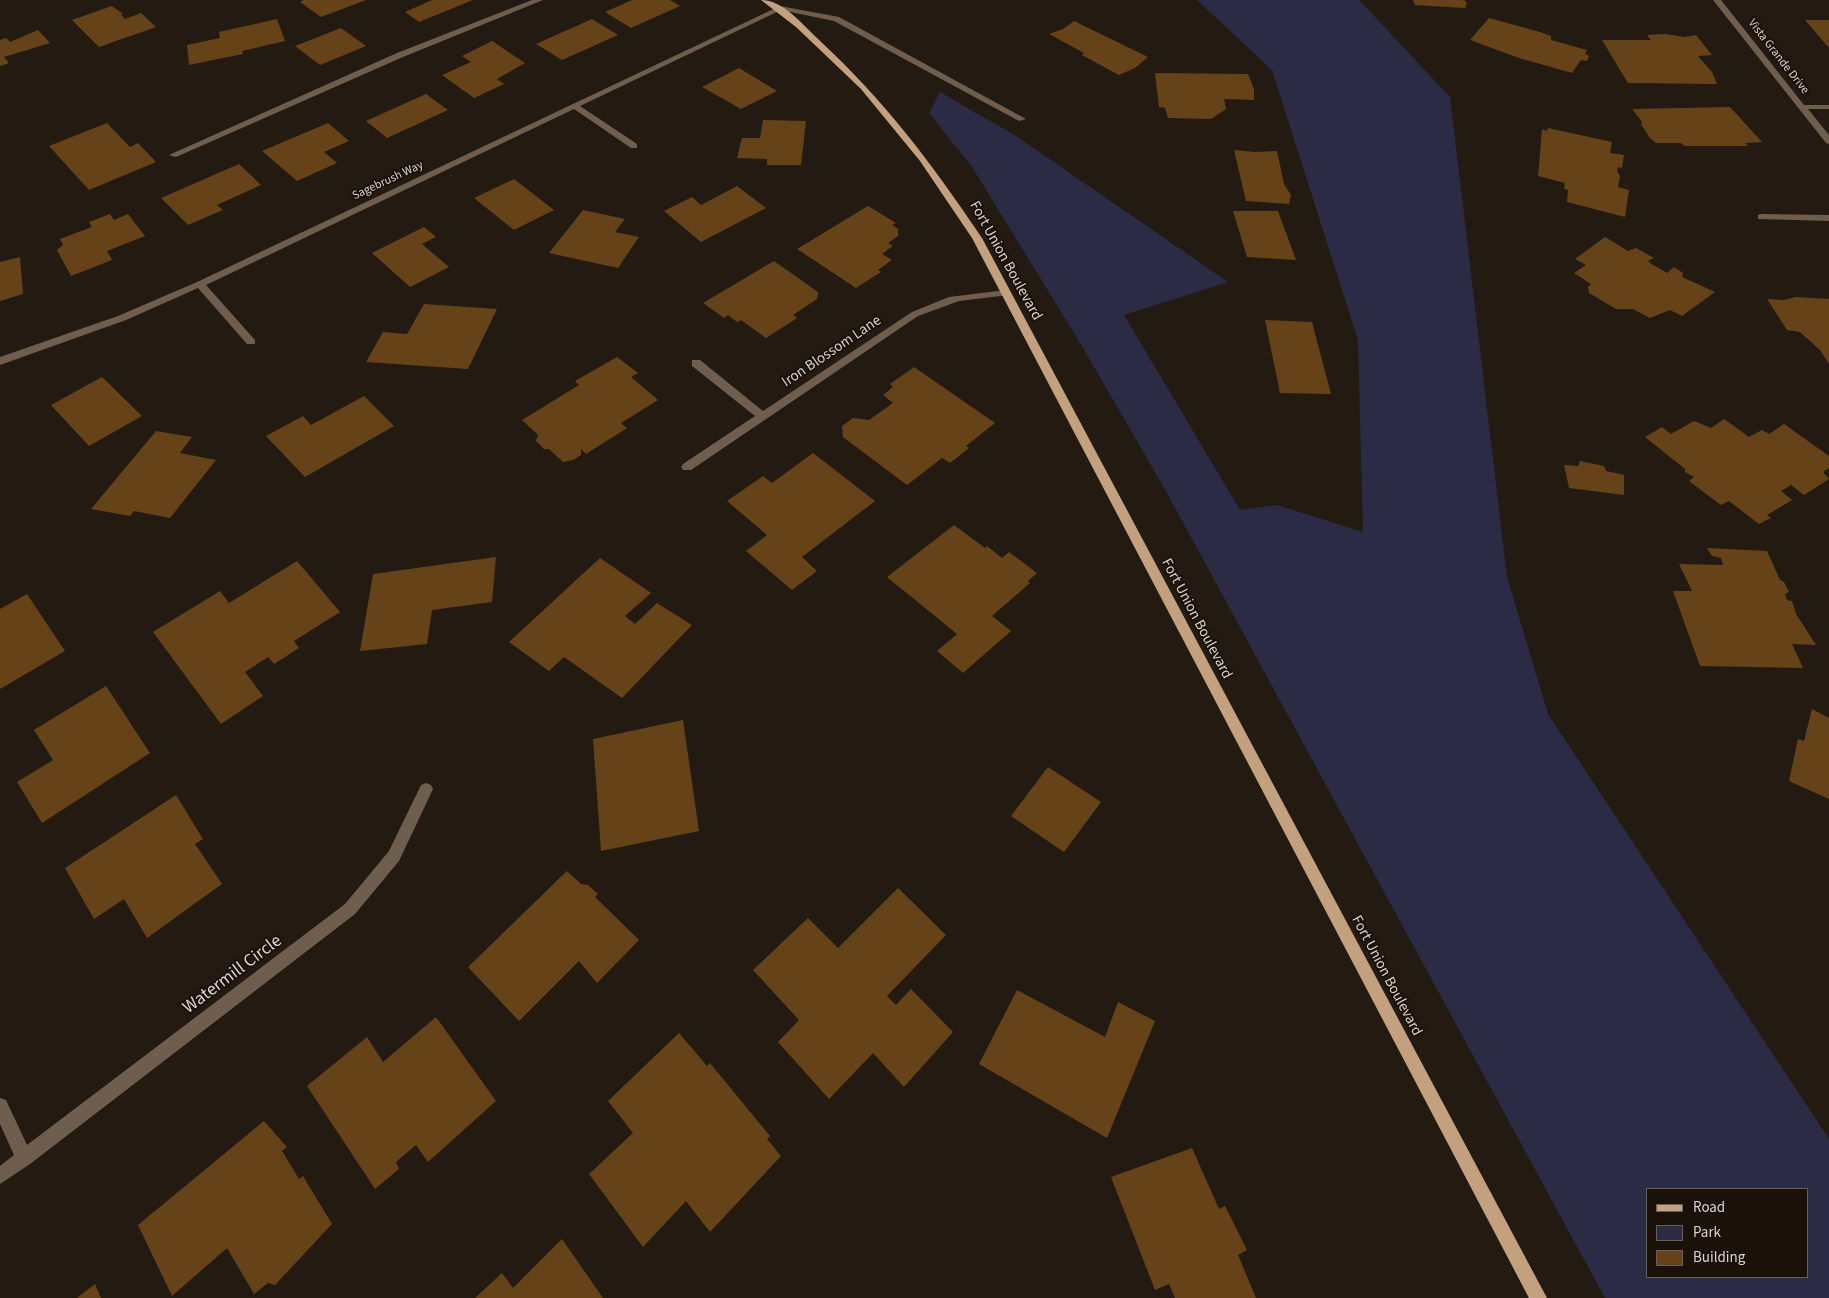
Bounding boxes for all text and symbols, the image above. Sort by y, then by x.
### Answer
street label: Vista Grande Drive [1744,17,1812,97]
street label: Sagebrush Way [350,158,426,204]
street label: Fort Union Boulevard [965,198,1045,324]
street label: Iron Blossom Lane [779,312,885,392]
street label: Fort Union Boulevard [1157,556,1235,682]
street label: Fort Union Boulevard [1347,913,1425,1039]
street label: Watermill Circle [179,931,287,1019]
legend [1646,1188,1809,1278]
text: Road [1693,1197,1725,1218]
text: Park [1693,1222,1721,1243]
text: Building [1693,1247,1745,1268]

